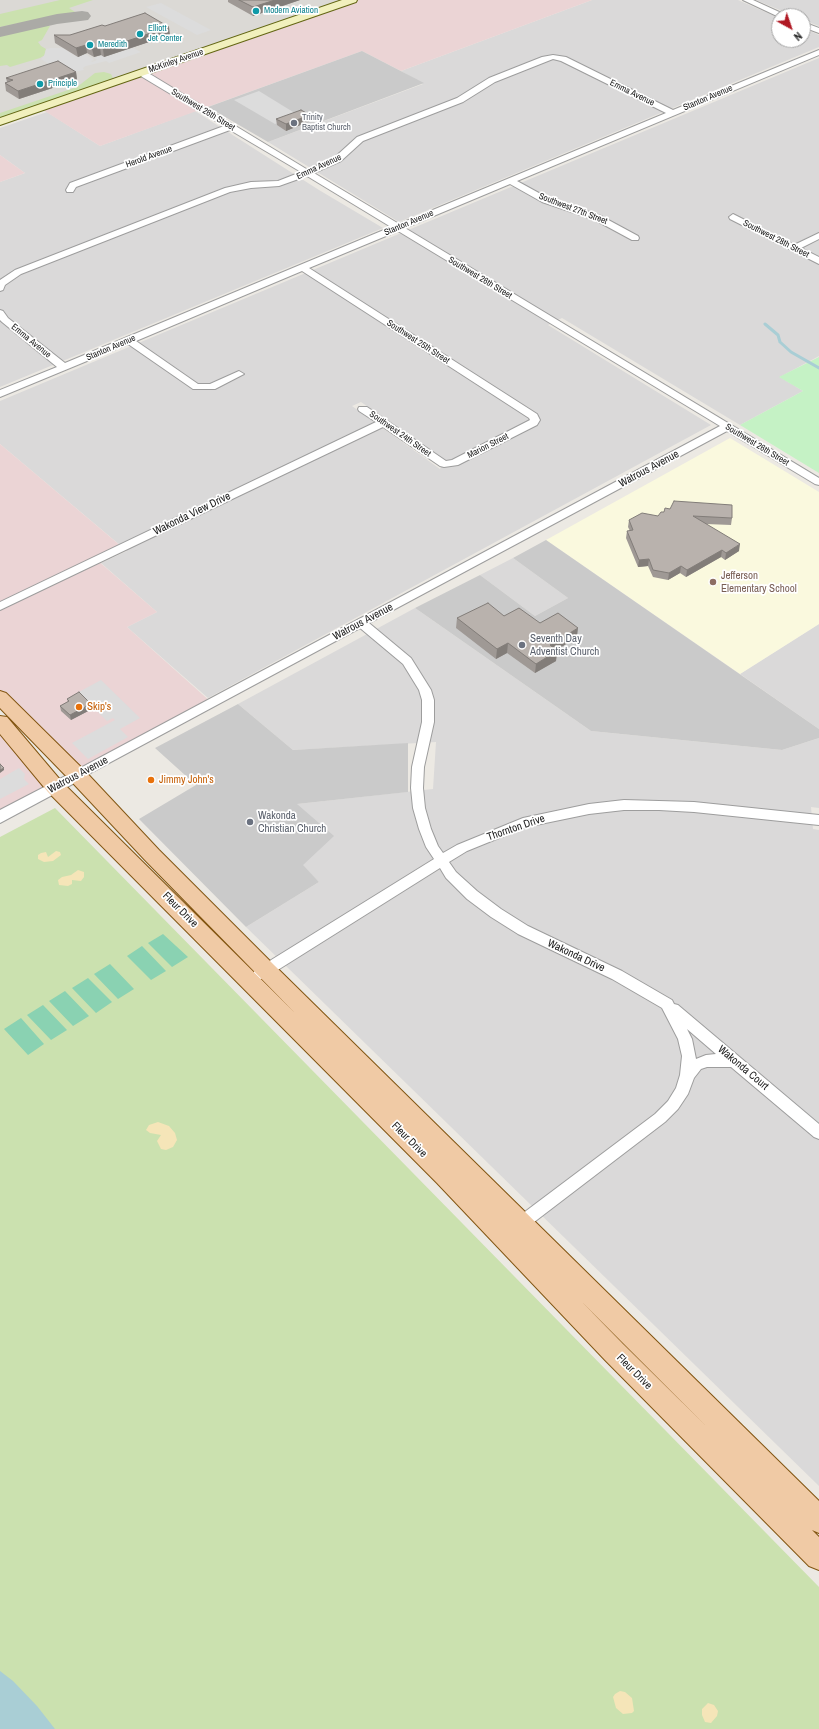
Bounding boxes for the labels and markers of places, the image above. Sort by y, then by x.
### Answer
marker: Modern Aviation [251,6,261,16]
place label: Modern Aviation [264,6,318,16]
place label: Elliott Jet Center [148,24,182,45]
marker: Elliott Jet Center [135,29,145,39]
marker: Meredith [85,40,95,50]
place label: Meredith [98,40,127,50]
marker: Principle [35,79,45,89]
place label: Principle [48,79,77,89]
place label: Trinity Baptist Church [302,113,351,134]
marker: Trinity Baptist Church [289,118,299,128]
place label: Jefferson Elementary School [721,569,797,595]
marker: Jefferson Elementary School [708,577,718,587]
place label: Seventh Day Adventist Church [530,632,599,658]
marker: Seventh Day Adventist Church [517,640,527,650]
place label: Skip's [87,700,111,714]
marker: Skip's [74,702,84,712]
place label: Jimmy John's [159,773,214,787]
marker: Jimmy John's [146,775,156,785]
place label: Wakonda Christian Church [258,809,326,835]
marker: Wakonda Christian Church [245,817,255,827]

